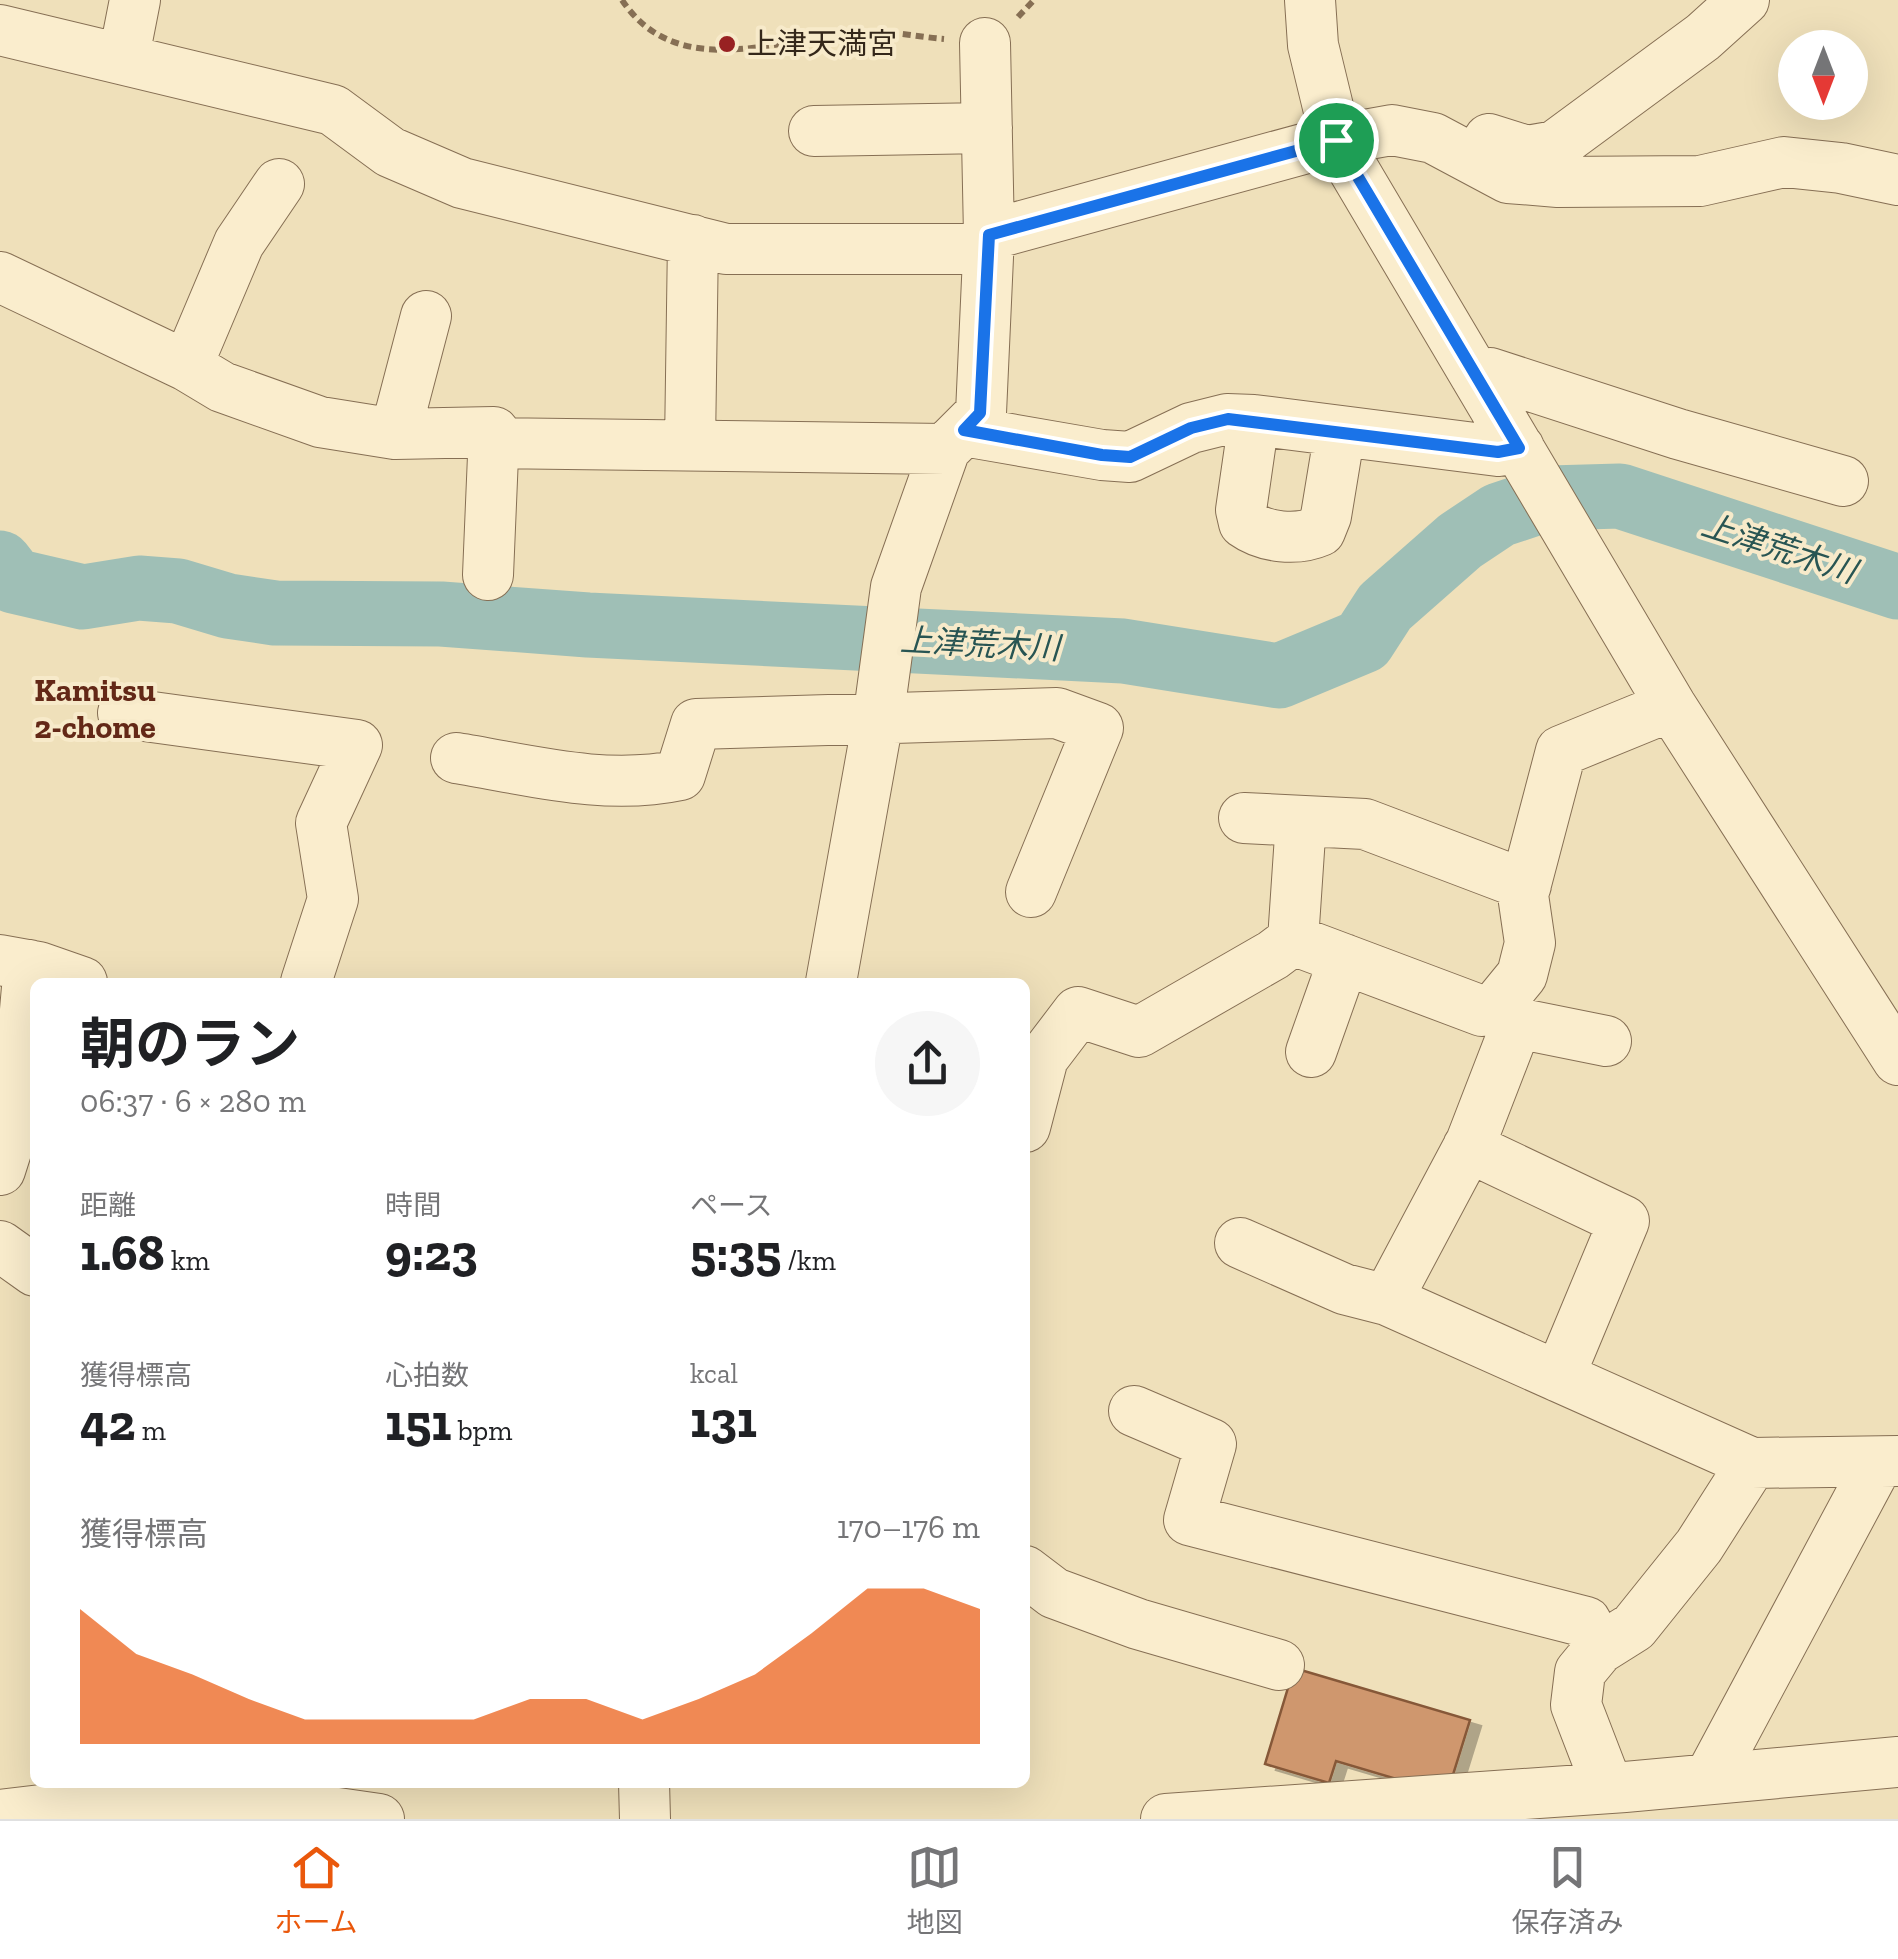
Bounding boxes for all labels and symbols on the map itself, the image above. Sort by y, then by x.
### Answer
place label: 上津天満宮 [747,26,897,62]
north arrow [1778,30,1868,120]
marker: 上津天満宮 [716,33,738,55]
pin [1294,98,1379,183]
water label: 上津荒木川 [1697,505,1864,592]
water label: 上津荒木川 [899,621,1064,667]
district label: Kamitsu 2-chome [34,671,156,746]

